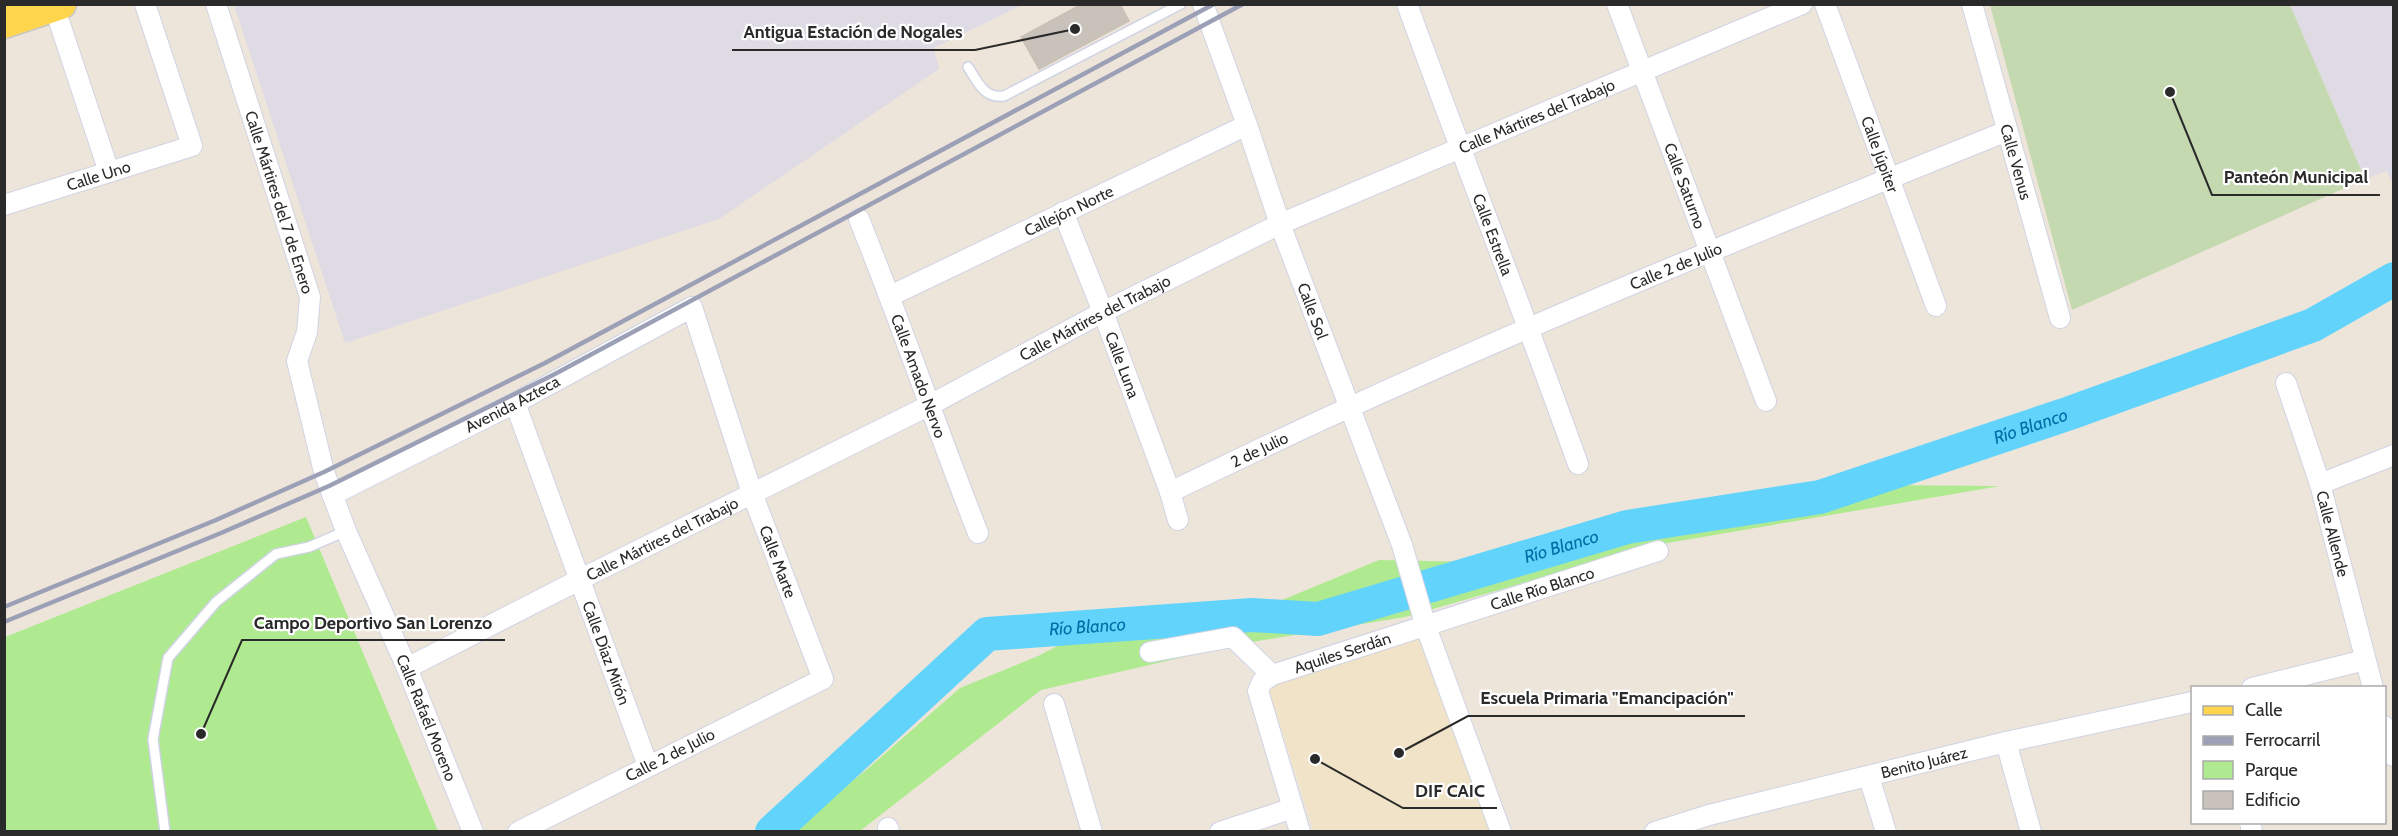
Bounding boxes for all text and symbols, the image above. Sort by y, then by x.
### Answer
callout: Antigua Estación de Nogales [732,14,975,50]
text: Antigua Estación de Nogales [743,21,963,43]
street label: Calle Mártires del Trabajo [1456,74,1618,157]
street label: Calle Mártires del 7 de Enero [241,108,318,296]
street label: Calle Júpiter [1857,113,1903,196]
street label: Calle Venus [1997,122,2036,202]
street label: Calle Saturno [1660,140,1710,231]
street label: Calle Uno [64,156,133,194]
callout: Panteón Municipal [2212,159,2380,195]
text: Panteón Municipal [2224,166,2368,188]
street label: Callejón Norte [1021,181,1116,240]
street label: Calle Estrella [1469,191,1517,278]
street label: Calle 2 de Julio [1627,238,1725,294]
street label: Calle Mártires del Trabajo [1016,270,1174,365]
street label: Calle Sol [1294,280,1332,342]
street label: Calle Amado Nervo [887,311,950,441]
street label: Calle Luna [1102,329,1144,401]
street label: Avenida Azteca [462,371,563,436]
water label: Río Blanco [1991,404,2071,449]
street label: 2 de Julio [1228,428,1291,471]
street label: Calle Allende [2313,489,2353,579]
street label: Calle Mártires del Trabajo [583,493,741,585]
street label: Calle Marte [756,523,801,600]
water label: Río Blanco [1521,525,1601,568]
street label: Calle Río Blanco [1488,563,1597,614]
street label: Calle Díaz Mirón [579,598,634,707]
callout: Campo Deportivo San Lorenzo [242,604,505,640]
text: Campo Deportivo San Lorenzo [254,612,492,634]
water label: Río Blanco [1048,613,1127,641]
street label: Aquiles Serdán [1292,628,1393,677]
street label: Calle Rafaél Moreno [393,651,461,784]
callout: Escuela Primaria "Emancipación" [1468,680,1745,716]
legend [2191,686,2386,824]
text: Escuela Primaria "Emancipación" [1480,687,1734,709]
text: Calle [2245,699,2282,721]
street label: Calle 2 de Julio [622,724,718,786]
text: Ferrocarril [2245,729,2321,751]
street label: Benito Juárez [1879,742,1970,782]
text: Parque [2245,759,2298,781]
callout: DIF CAIC [1403,772,1497,808]
text: DIF CAIC [1415,780,1485,802]
text: Edificio [2245,789,2300,811]

